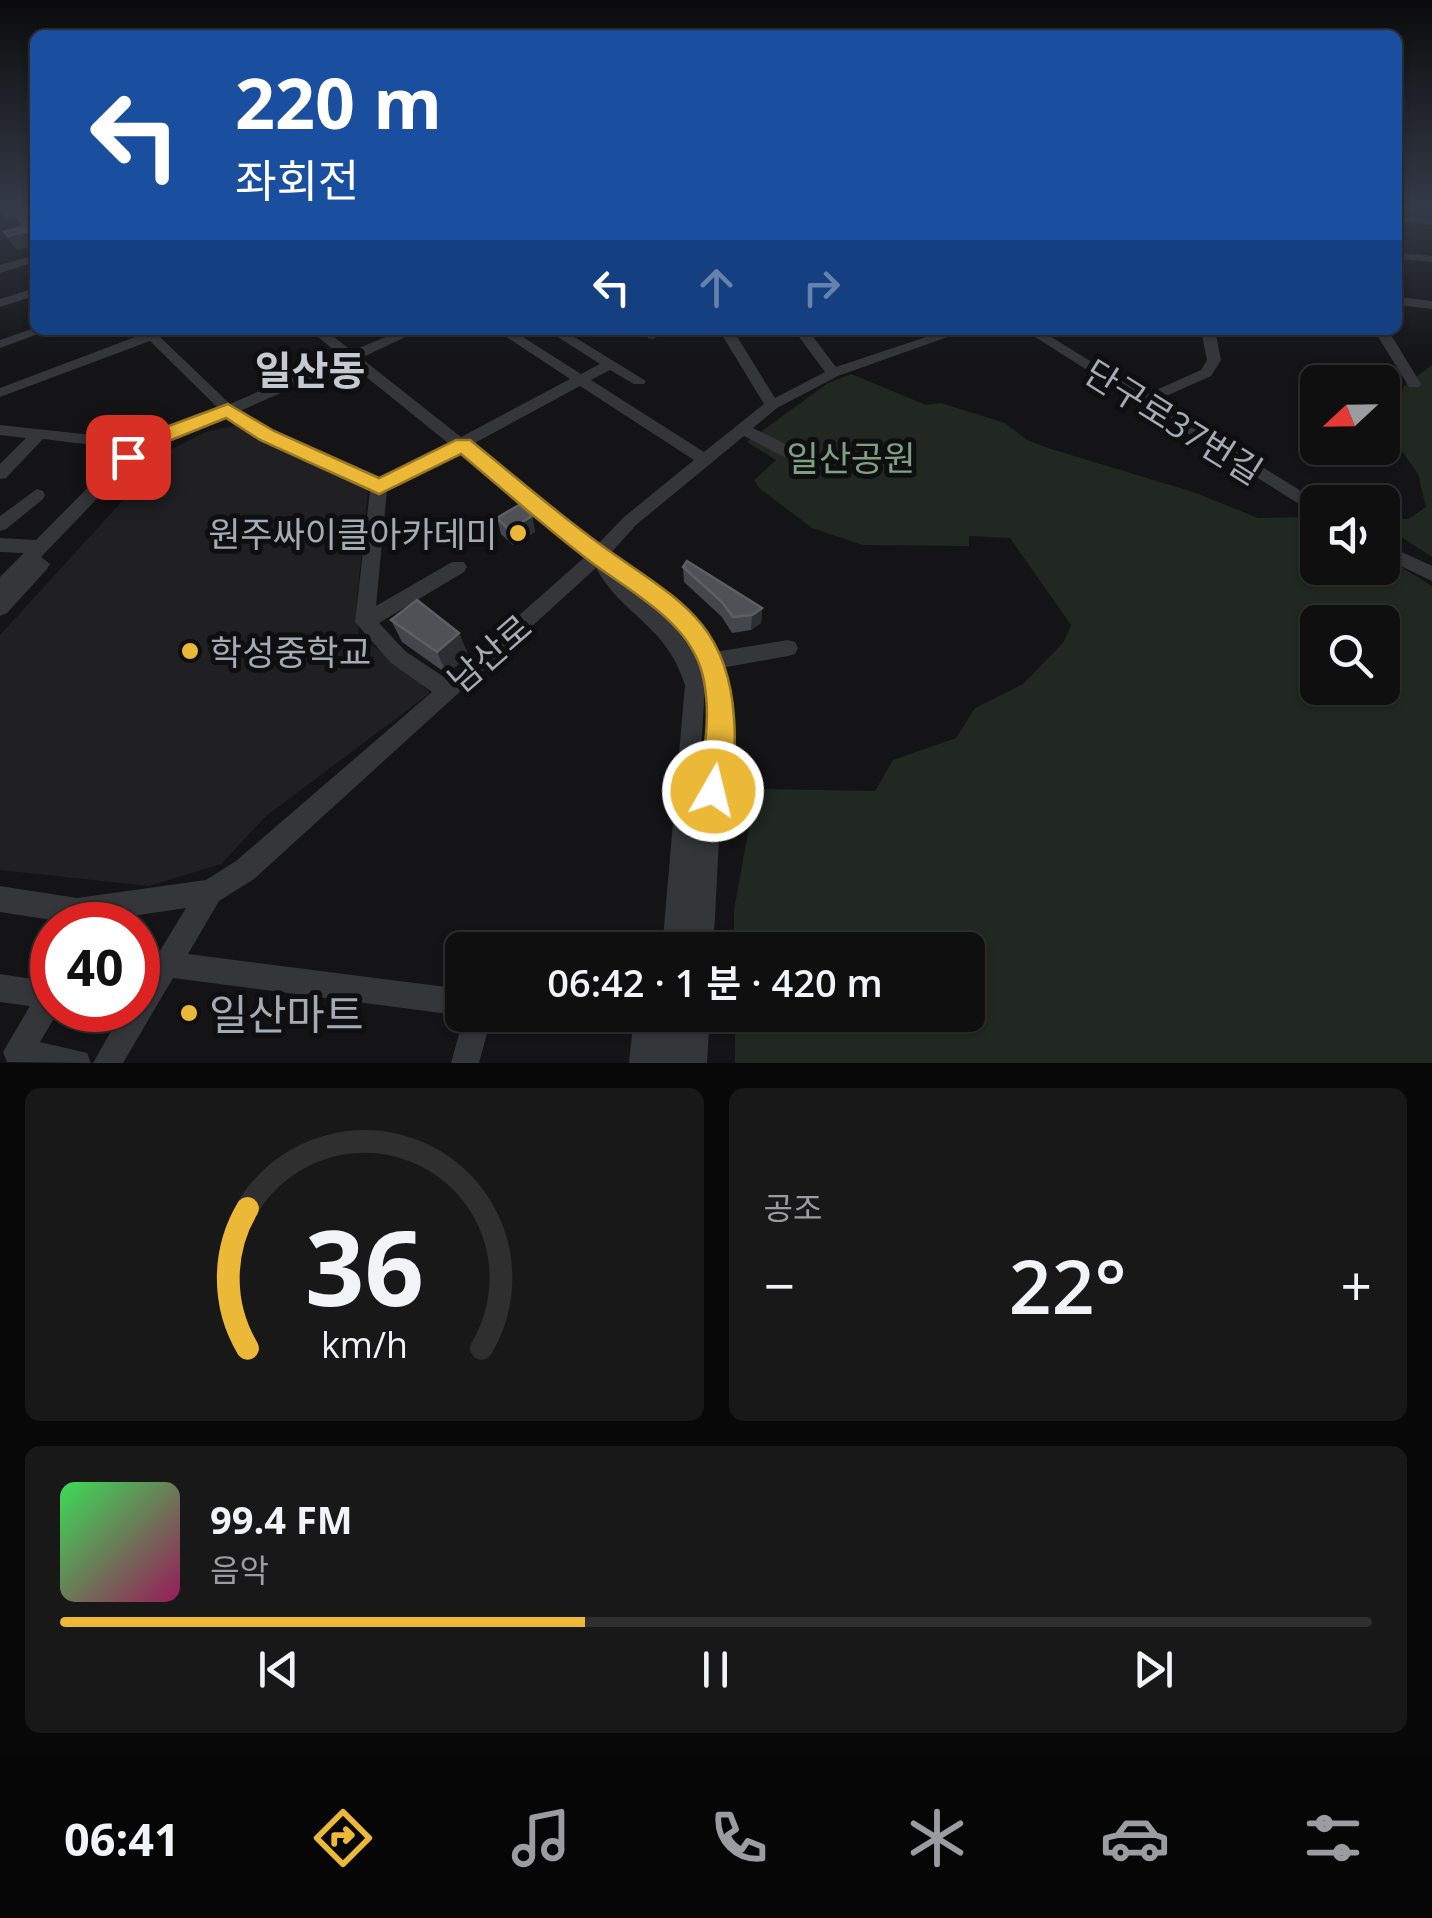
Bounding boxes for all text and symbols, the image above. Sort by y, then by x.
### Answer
text: 220 m [235,54,442,150]
icon: left [70,70,200,200]
text: 좌회전 [235,149,359,210]
icon: left [584,260,639,315]
icon: ahead [689,260,744,315]
icon: right [794,260,849,315]
district label: 일산동 [255,342,365,397]
street label: 단구로37번길 [1076,348,1272,494]
north arrow [1300,365,1400,465]
map controls [1300,365,1400,705]
pin [86,415,171,500]
icon: arrive [101,430,156,485]
park label: 일산공원 [787,434,915,481]
button: sound [1300,485,1400,585]
place label: 원주싸이클아카데미 [208,510,498,557]
marker: 원주싸이클아카데미 [507,522,529,544]
street label: 남산로 [437,604,541,702]
button: search [1300,605,1400,705]
place label: 학성중학교 [210,628,371,675]
marker: 학성중학교 [179,640,201,662]
position arrow [661,739,765,843]
speed limit sign: 40 [30,902,160,1032]
text: 06:42 · 1 분 · 420 m [547,956,883,1008]
place label: 일산마트 [209,985,364,1042]
marker: 일산마트 [178,1002,200,1024]
text: 공조 [764,1186,822,1229]
text: 36 [305,1195,424,1336]
text: 22° [1009,1234,1127,1336]
text: − [764,1247,795,1322]
text: + [1341,1247,1372,1322]
text: km/h [321,1320,408,1368]
text: 99.4 FM [210,1493,353,1545]
text: 음악 [210,1548,269,1591]
icon: previous [251,1642,306,1697]
icon: pause [688,1642,743,1697]
icon: next [1126,1642,1181,1697]
icon: directions [308,1803,378,1873]
icon: music [506,1803,576,1873]
icon: phone [704,1803,774,1873]
icon: climate [902,1803,972,1873]
icon: car [1100,1803,1170,1873]
icon: filters [1298,1803,1368,1873]
text: 06:41 [64,1808,180,1869]

